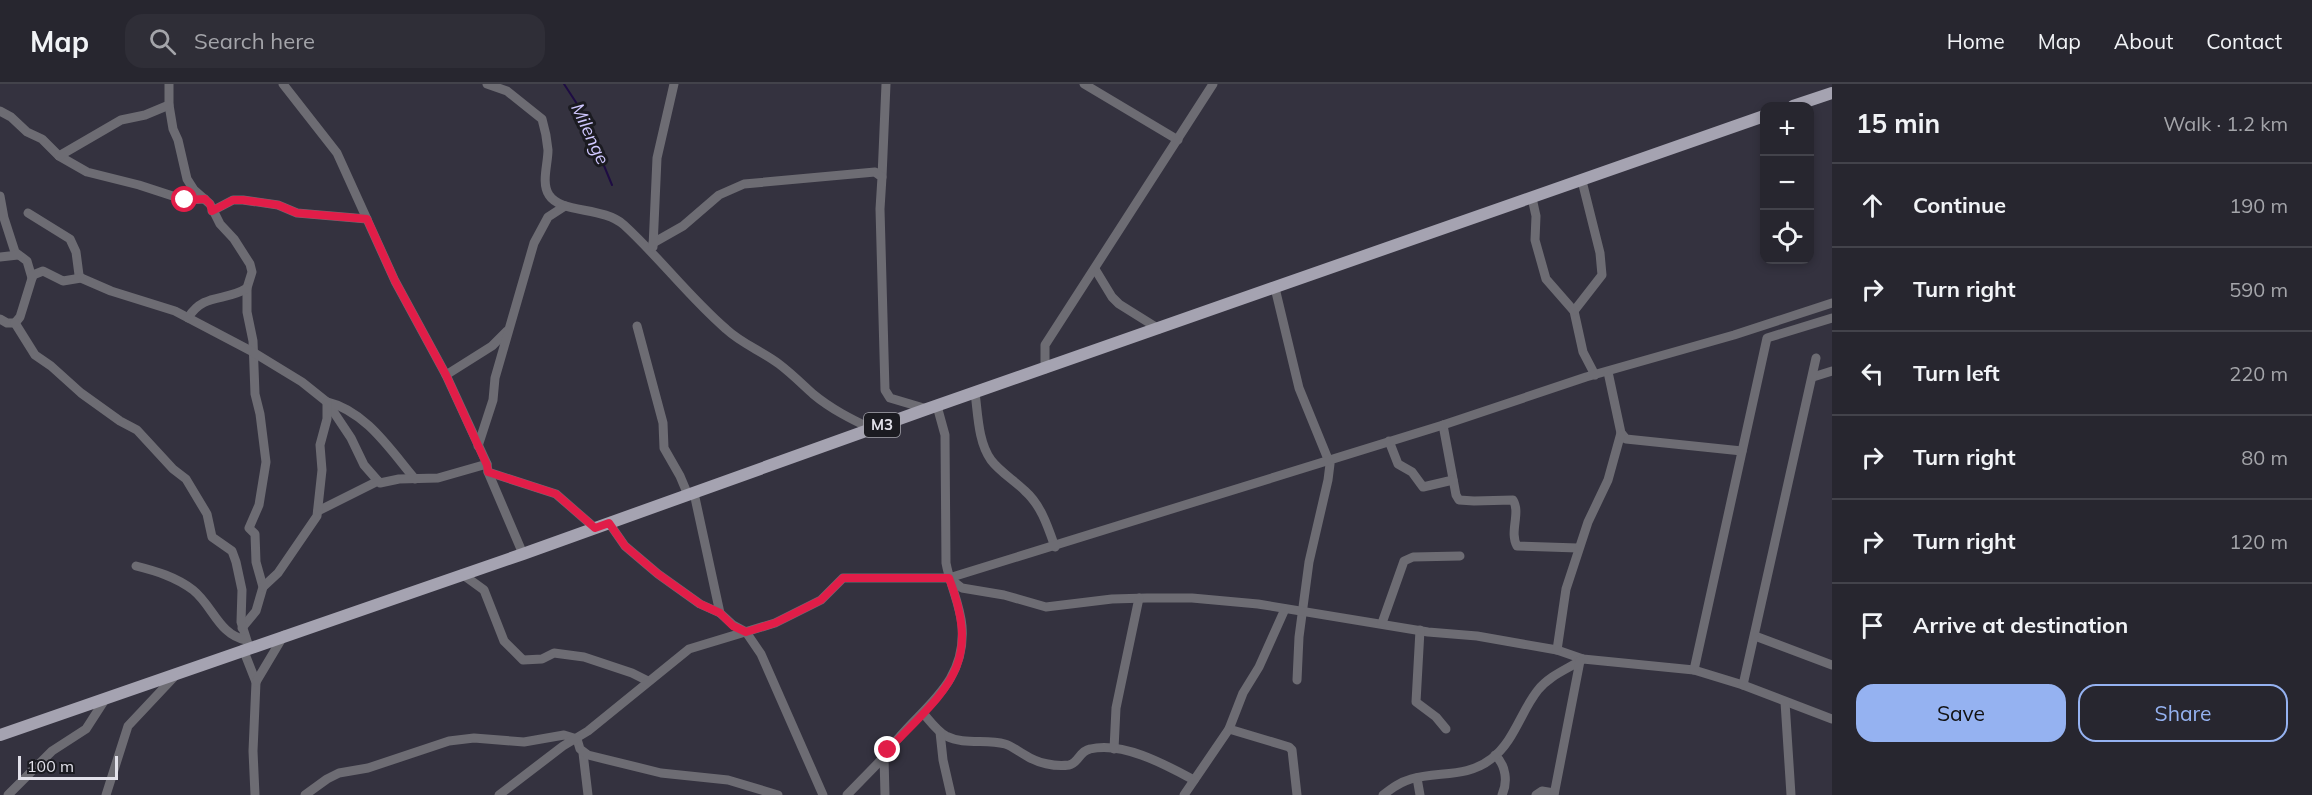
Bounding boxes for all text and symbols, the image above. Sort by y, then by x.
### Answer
search box [125,14,545,68]
text: Map [30,24,89,59]
icon: search [146,25,179,58]
text: Search here [194,27,315,55]
text: Home [1947,28,2005,54]
text: Map [2038,28,2081,54]
text: About [2114,28,2173,54]
text: Contact [2206,28,2282,54]
water label: Milenge [566,99,615,168]
map controls [1760,102,1814,264]
button: + [1760,102,1814,156]
text: 15 min [1856,107,1940,140]
text: Walk · 1.2 km [2163,111,2288,136]
button: − [1760,156,1814,210]
route start [171,186,197,212]
icon: ahead [1856,189,1889,222]
text: Continue [1913,191,2006,219]
text: 190 m [2229,193,2288,218]
button: locate [1760,210,1814,264]
icon: right [1856,273,1889,306]
text: Turn right [1913,275,2016,303]
text: 590 m [2229,277,2288,302]
icon: left [1856,357,1889,390]
text: Turn left [1913,359,2000,387]
text: 220 m [2229,361,2288,386]
road number: M3 [864,413,900,437]
icon: right [1856,441,1889,474]
text: Turn right [1913,443,2016,471]
text: 80 m [2241,445,2288,470]
icon: right [1856,525,1889,558]
text: Turn right [1913,527,2016,555]
text: 120 m [2229,529,2288,554]
icon: arrive [1856,609,1889,642]
text: Arrive at destination [1913,611,2128,639]
button: Save [1856,684,2066,742]
button: Share [2078,684,2288,742]
route end [874,736,900,762]
scale bar [18,753,118,780]
text: 100 m [27,756,74,776]

